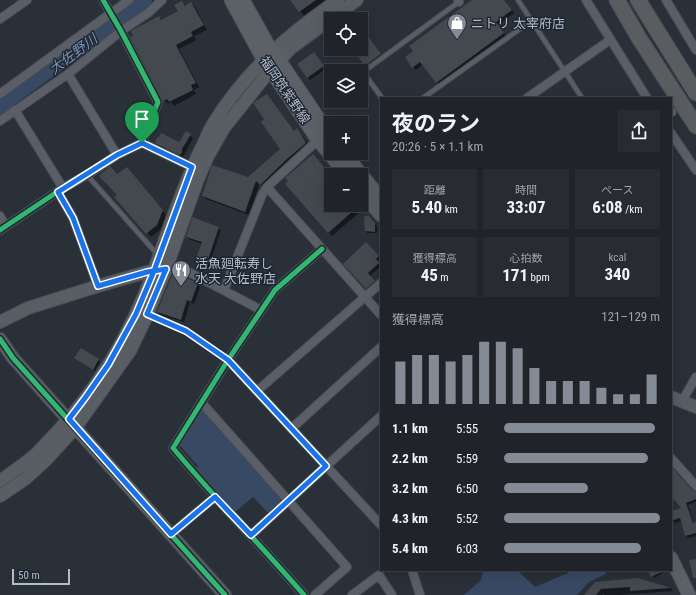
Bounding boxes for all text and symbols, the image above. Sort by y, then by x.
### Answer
map controls [324,12,368,212]
button: locate [324,12,368,56]
shop icon: ニトリ 太宰府店 [446,12,468,40]
place label: ニトリ 太宰府店 [471,16,565,31]
water label: 大佐野川 [46,30,102,77]
street label: 福岡筑紫野線 [257,53,313,127]
button: layers [324,64,368,108]
pin [125,102,159,143]
icon: arrive [131,108,153,130]
button: share [618,110,660,152]
text: 夜のラン [392,111,480,136]
button: + [324,116,368,160]
text: 20:26 · 5 × 1.1 km [392,139,483,154]
button: − [324,168,368,212]
text: 距離 [424,184,446,197]
text: 時間 [515,184,537,197]
text: ペース [601,184,634,197]
text: 5.40 [411,197,442,217]
text: 33:07 [506,197,546,217]
text: 6:08 [592,197,623,217]
text: km [442,203,458,216]
text: /km [623,203,642,216]
text: kcal [608,251,626,264]
text: 獲得標高 [413,252,457,265]
text: 心拍数 [509,252,542,265]
place label: 活魚廻転寿し 水天 大佐野店 [195,256,276,286]
restaurant icon: 活魚廻転寿し 水天 大佐野店 [170,259,192,287]
text: 340 [604,264,630,284]
text: 45 [421,265,438,285]
text: 171 [502,265,528,285]
text: m [438,271,449,284]
text: bpm [528,271,550,284]
text: 121–129 m [601,309,660,324]
text: 獲得標高 [392,312,444,327]
text: 1.1 km [392,421,428,436]
text: 5:55 [456,421,478,436]
text: 2.2 km [392,451,428,466]
text: 5:59 [456,451,478,466]
text: 3.2 km [392,481,428,496]
text: 6:50 [456,481,478,496]
text: 4.3 km [392,511,428,526]
text: 5:52 [456,511,478,526]
text: 5.4 km [392,541,428,556]
text: 6:03 [456,541,478,556]
scale bar [12,567,70,586]
text: 50 m [18,569,40,582]

